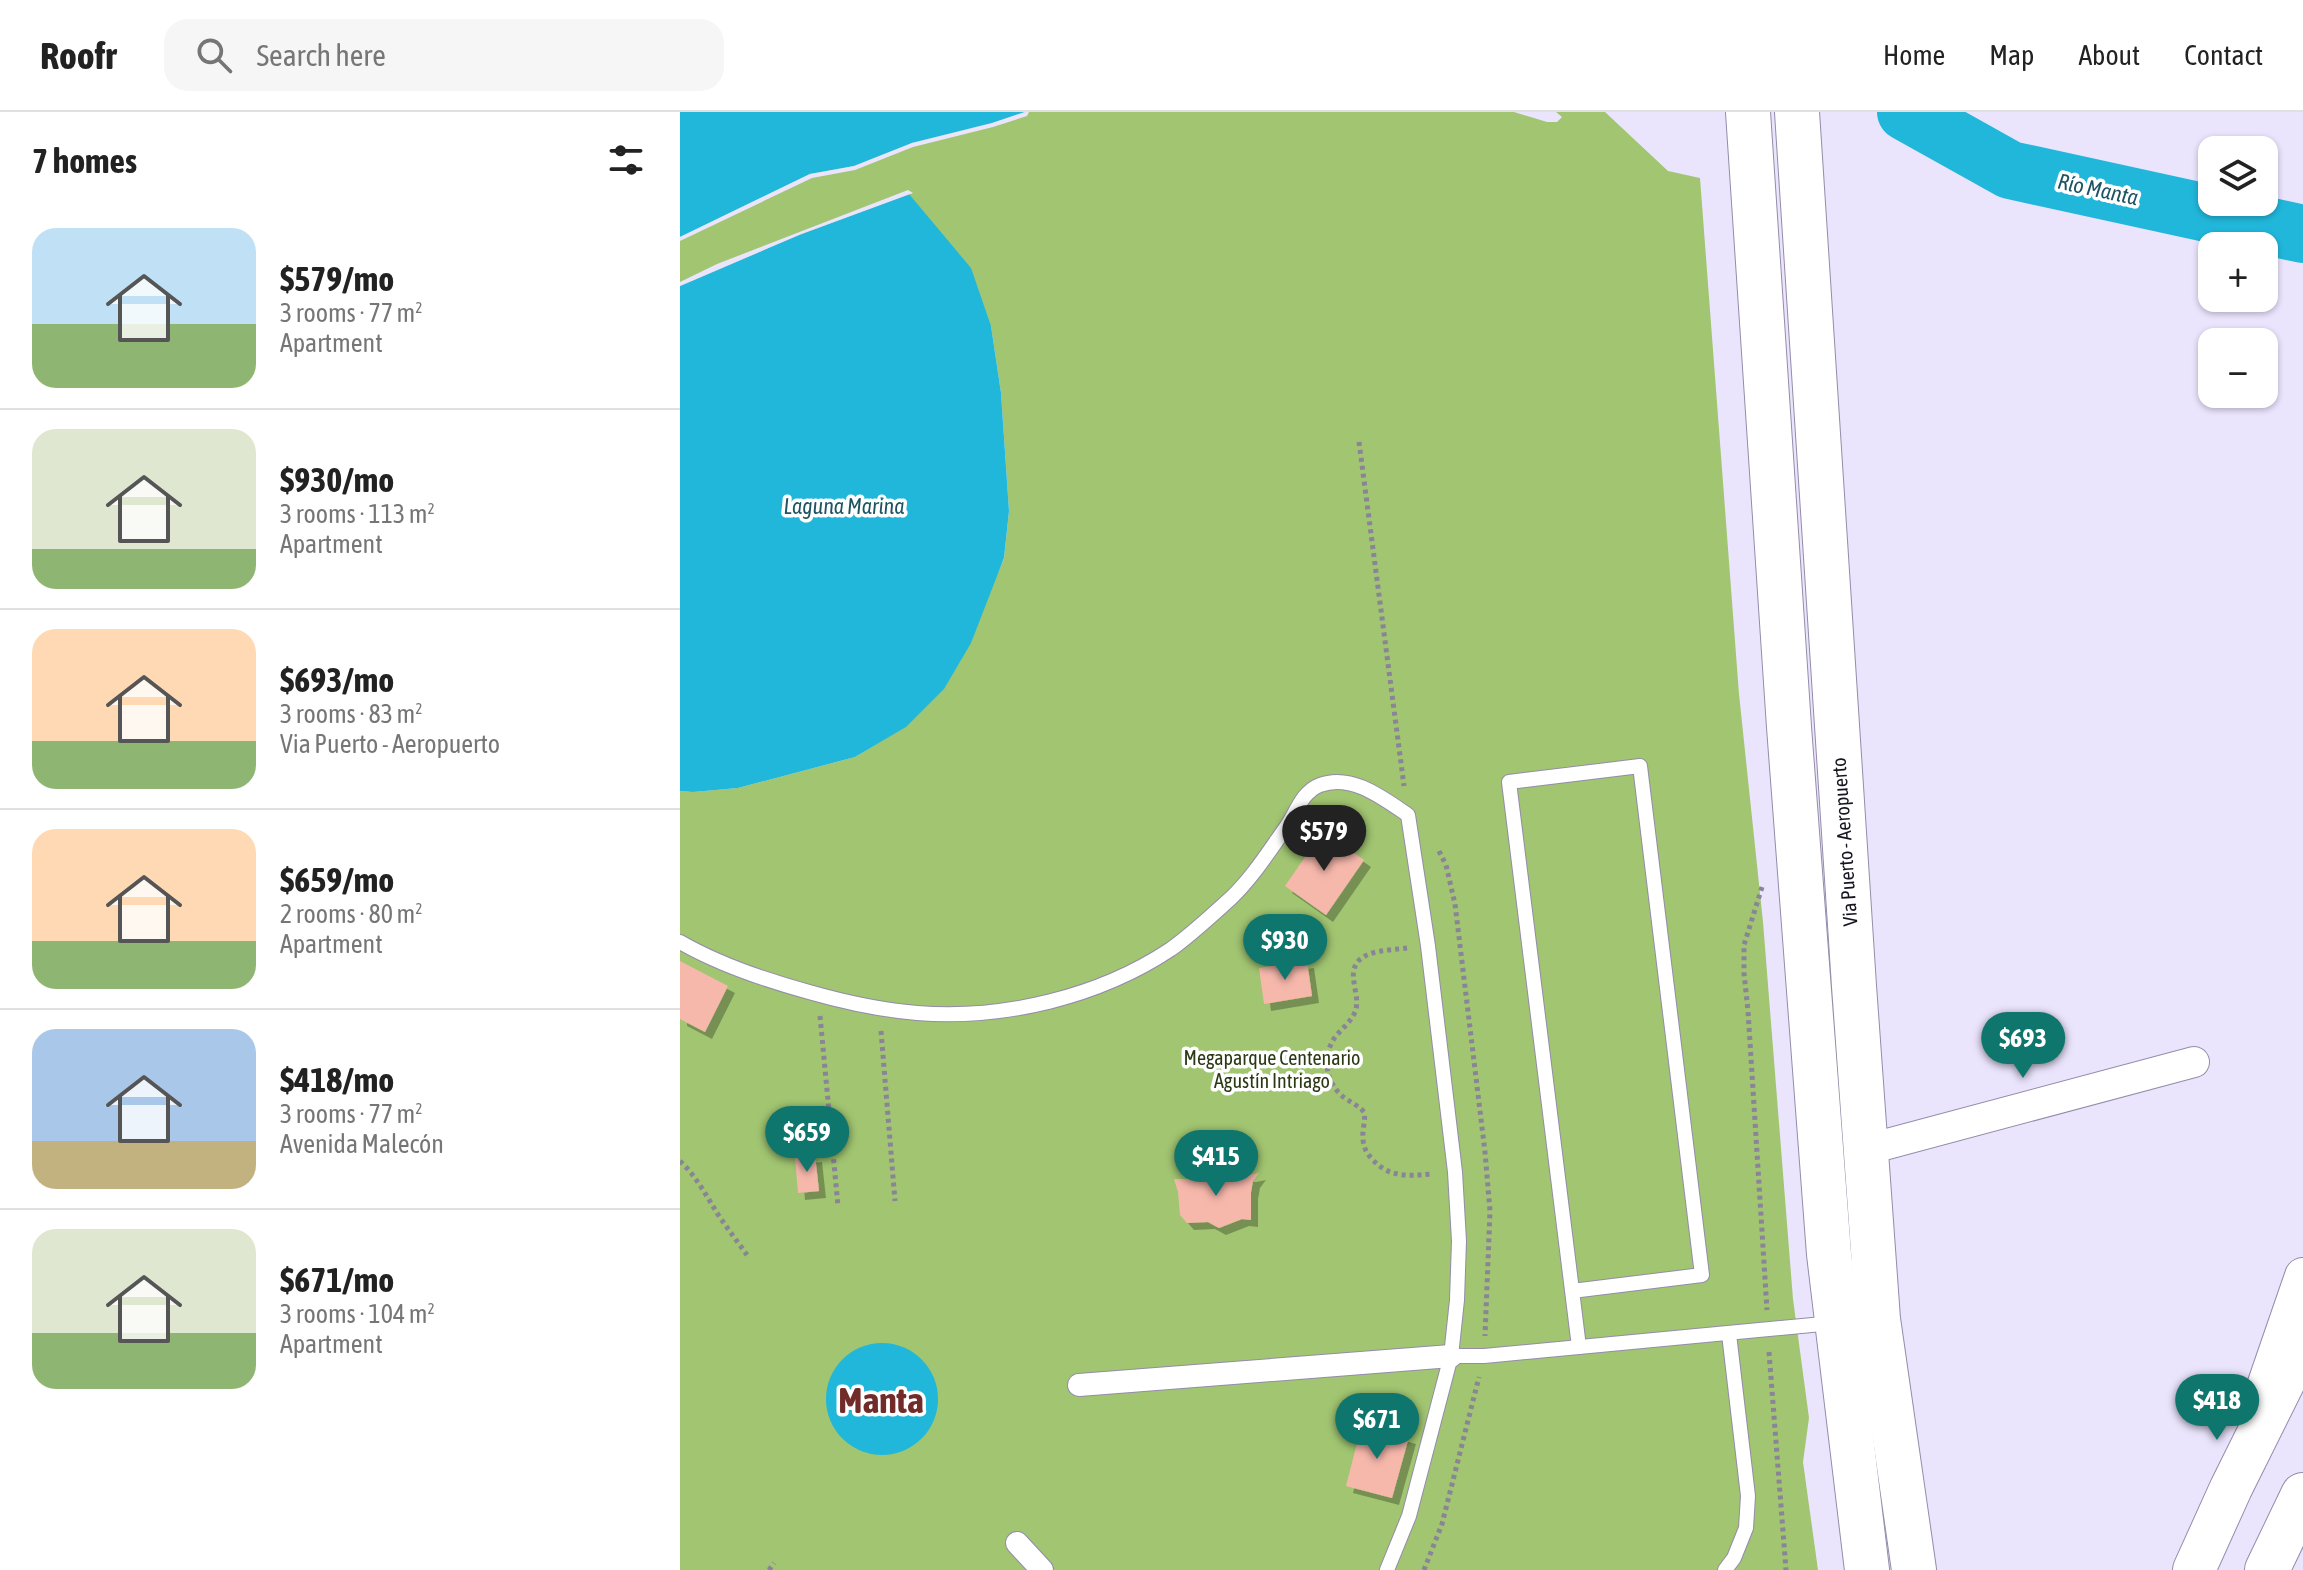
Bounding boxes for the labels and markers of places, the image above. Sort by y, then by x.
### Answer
pin: $579 [1277,805,1371,873]
pin: $930 [1238,914,1332,982]
pin: $693 [1976,1012,2070,1080]
pin: $659 [760,1106,854,1174]
pin: $415 [1169,1130,1263,1198]
pin: $418 [2170,1374,2264,1442]
pin: $671 [1330,1393,1424,1461]

